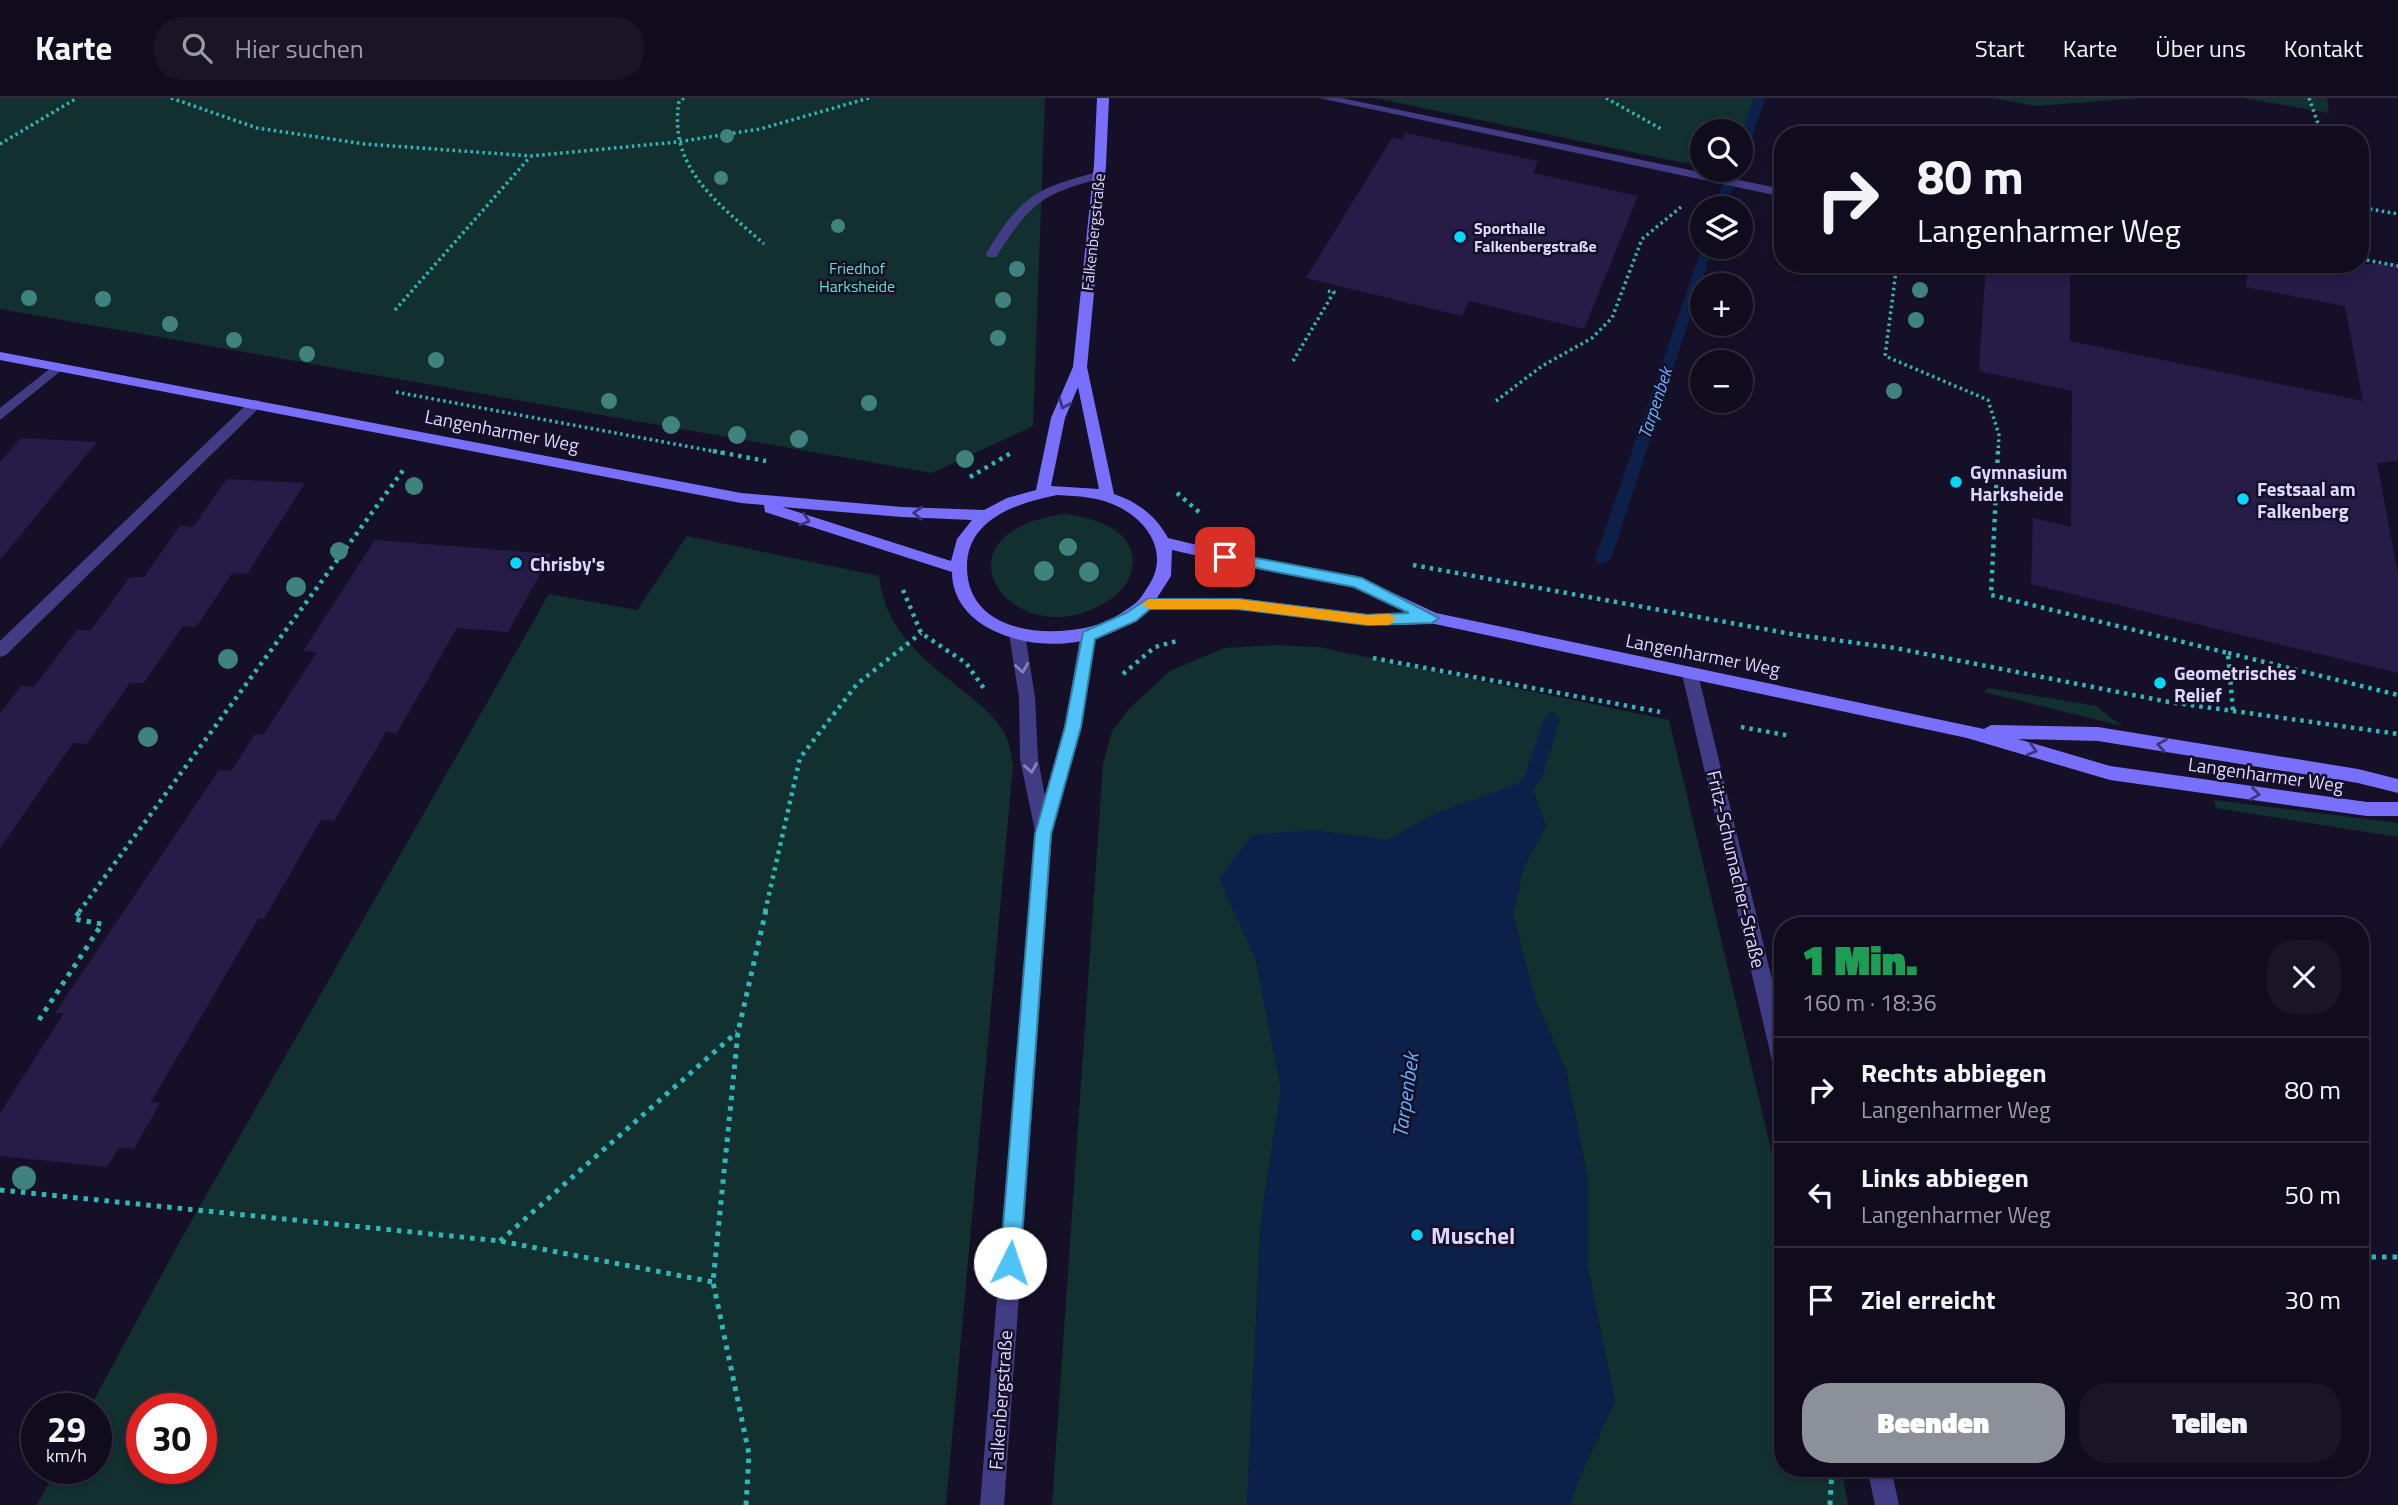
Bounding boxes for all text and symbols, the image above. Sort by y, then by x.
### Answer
search box [154,17,644,80]
text: Karte [35,23,112,73]
icon: search [178,29,216,67]
text: Hier suchen [234,29,364,68]
text: Start [1975,30,2025,66]
text: Karte [2063,30,2117,66]
text: Über uns [2155,30,2246,66]
text: Kontakt [2284,30,2363,66]
map controls [1690,119,1753,413]
button: search [1690,119,1753,182]
text: 80 m [1917,138,2024,213]
icon: right [1802,154,1893,245]
street label: Falkenbergstraße [1075,172,1111,292]
button: layers [1690,196,1753,259]
text: Langenharmer Weg [1917,206,2181,254]
place label: Sporthalle Falkenbergstraße [1474,216,1597,258]
marker: Sporthalle Falkenbergstraße [1452,229,1468,245]
park label: Friedhof Harksheide [819,256,895,298]
button: + [1690,273,1753,336]
button: − [1690,350,1753,413]
water label: Tarpenbek [1631,362,1680,442]
one-way arrow [1058,397,1072,410]
street label: Langenharmer Weg [422,401,582,459]
place label: Gymnasium Harksheide [1970,457,2068,508]
marker: Gymnasium Harksheide [1948,474,1964,490]
place label: Festsaal am Falkenberg [2257,474,2356,525]
marker: Festsaal am Falkenberg [2235,491,2251,507]
one-way arrow [913,505,924,520]
one-way arrow [799,511,811,526]
pin [1195,527,1255,587]
icon: arrive [1206,538,1244,576]
place label: Chrisby's [530,549,605,578]
marker: Chrisby's [508,555,524,571]
street label: Langenharmer Weg [1623,625,1783,683]
place label: Geometrisches Relief [2174,658,2297,709]
one-way arrow [1014,662,1029,674]
marker: Geometrisches Relief [2152,675,2168,691]
one-way arrow [2156,738,2168,753]
one-way arrow [2026,742,2038,757]
street label: Langenharmer Weg [2186,749,2346,799]
one-way arrow [1023,762,1038,774]
street label: Fritz-Schumacher-Straße [1700,767,1774,971]
one-way arrow [2249,786,2261,801]
text: 1 Min. [1802,927,1918,991]
button: close [2267,940,2341,1014]
text: 160 m · 18:36 [1802,985,1937,1020]
water label: Tarpenbek [1383,1048,1427,1140]
text: Rechts abbiegen [1861,1053,2047,1092]
text: 80 m [2284,1070,2341,1109]
icon: right [1802,1071,1840,1109]
text: Langenharmer Weg [1861,1092,2051,1127]
text: Links abbiegen [1861,1158,2029,1197]
text: 50 m [2284,1175,2341,1214]
icon: left [1802,1176,1840,1214]
text: Langenharmer Weg [1861,1197,2051,1232]
place label: Muschel [1431,1218,1515,1253]
position arrow [973,1226,1047,1300]
marker: Muschel [1409,1227,1425,1243]
text: Ziel erreicht [1861,1280,1996,1319]
text: 30 m [2284,1280,2341,1319]
icon: arrive [1802,1281,1840,1319]
street label: Falkenbergstraße [981,1329,1019,1471]
button: Beenden [1802,1383,2065,1463]
button: Teilen [2079,1383,2341,1463]
speed limit sign: 30 [126,1393,217,1484]
text: 29 [47,1402,86,1456]
text: km/h [46,1442,87,1469]

